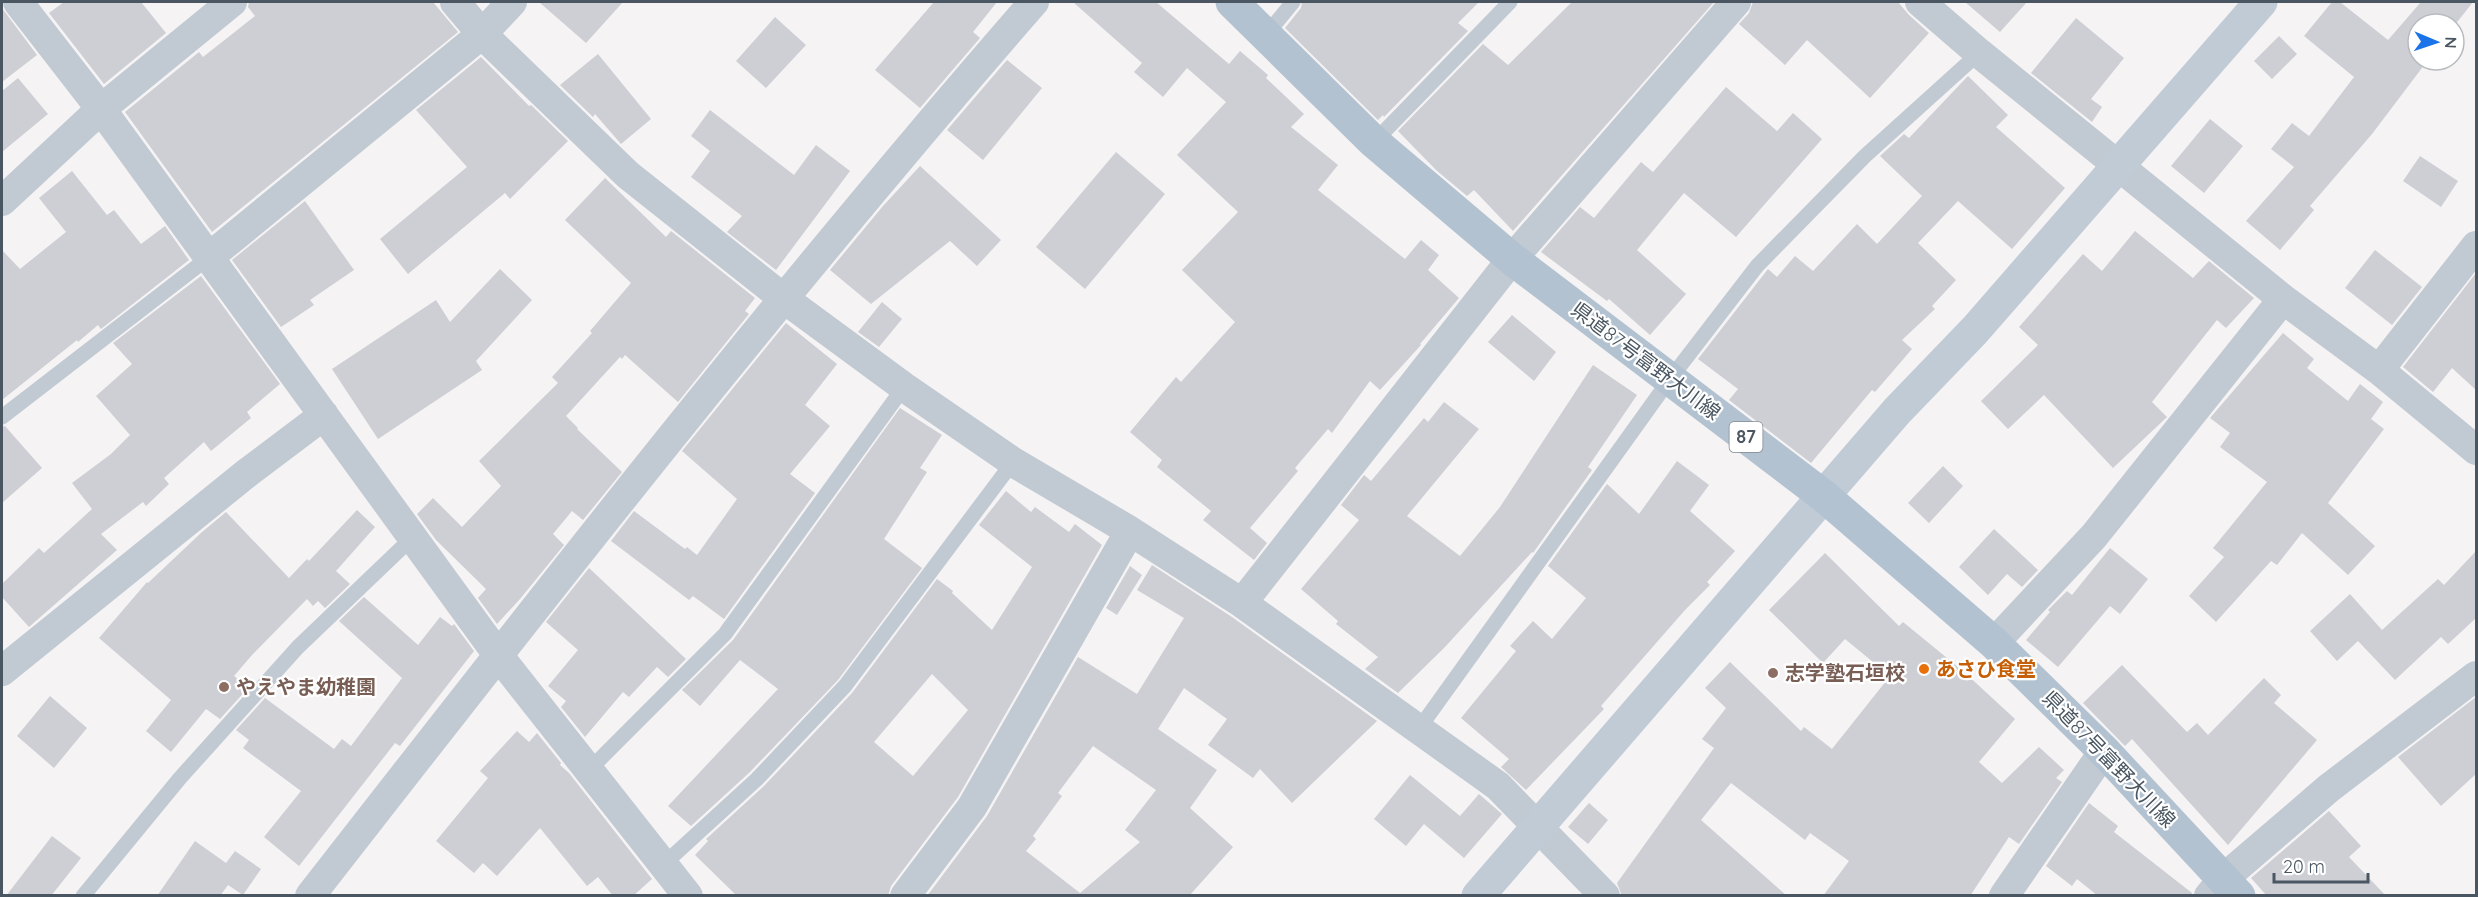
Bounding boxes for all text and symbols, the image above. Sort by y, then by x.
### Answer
north arrow [2406,12,2466,72]
text: N [2441,36,2461,49]
street label: 県道87号富野大川線 [1567,296,1726,425]
road number: 87 [1730,422,1762,452]
place label: あさひ食堂 [1936,656,2036,681]
place label: 志学塾石垣校 [1785,660,1905,685]
marker: あさひ食堂 [1917,662,1931,676]
marker: 志学塾石垣校 [1766,666,1780,680]
place label: やえやま幼稚園 [236,674,376,699]
marker: やえやま幼稚園 [217,680,231,694]
street label: 県道87号富野大川線 [2038,685,2181,832]
scale bar [2274,846,2368,884]
text: 20 m [2283,855,2325,878]

